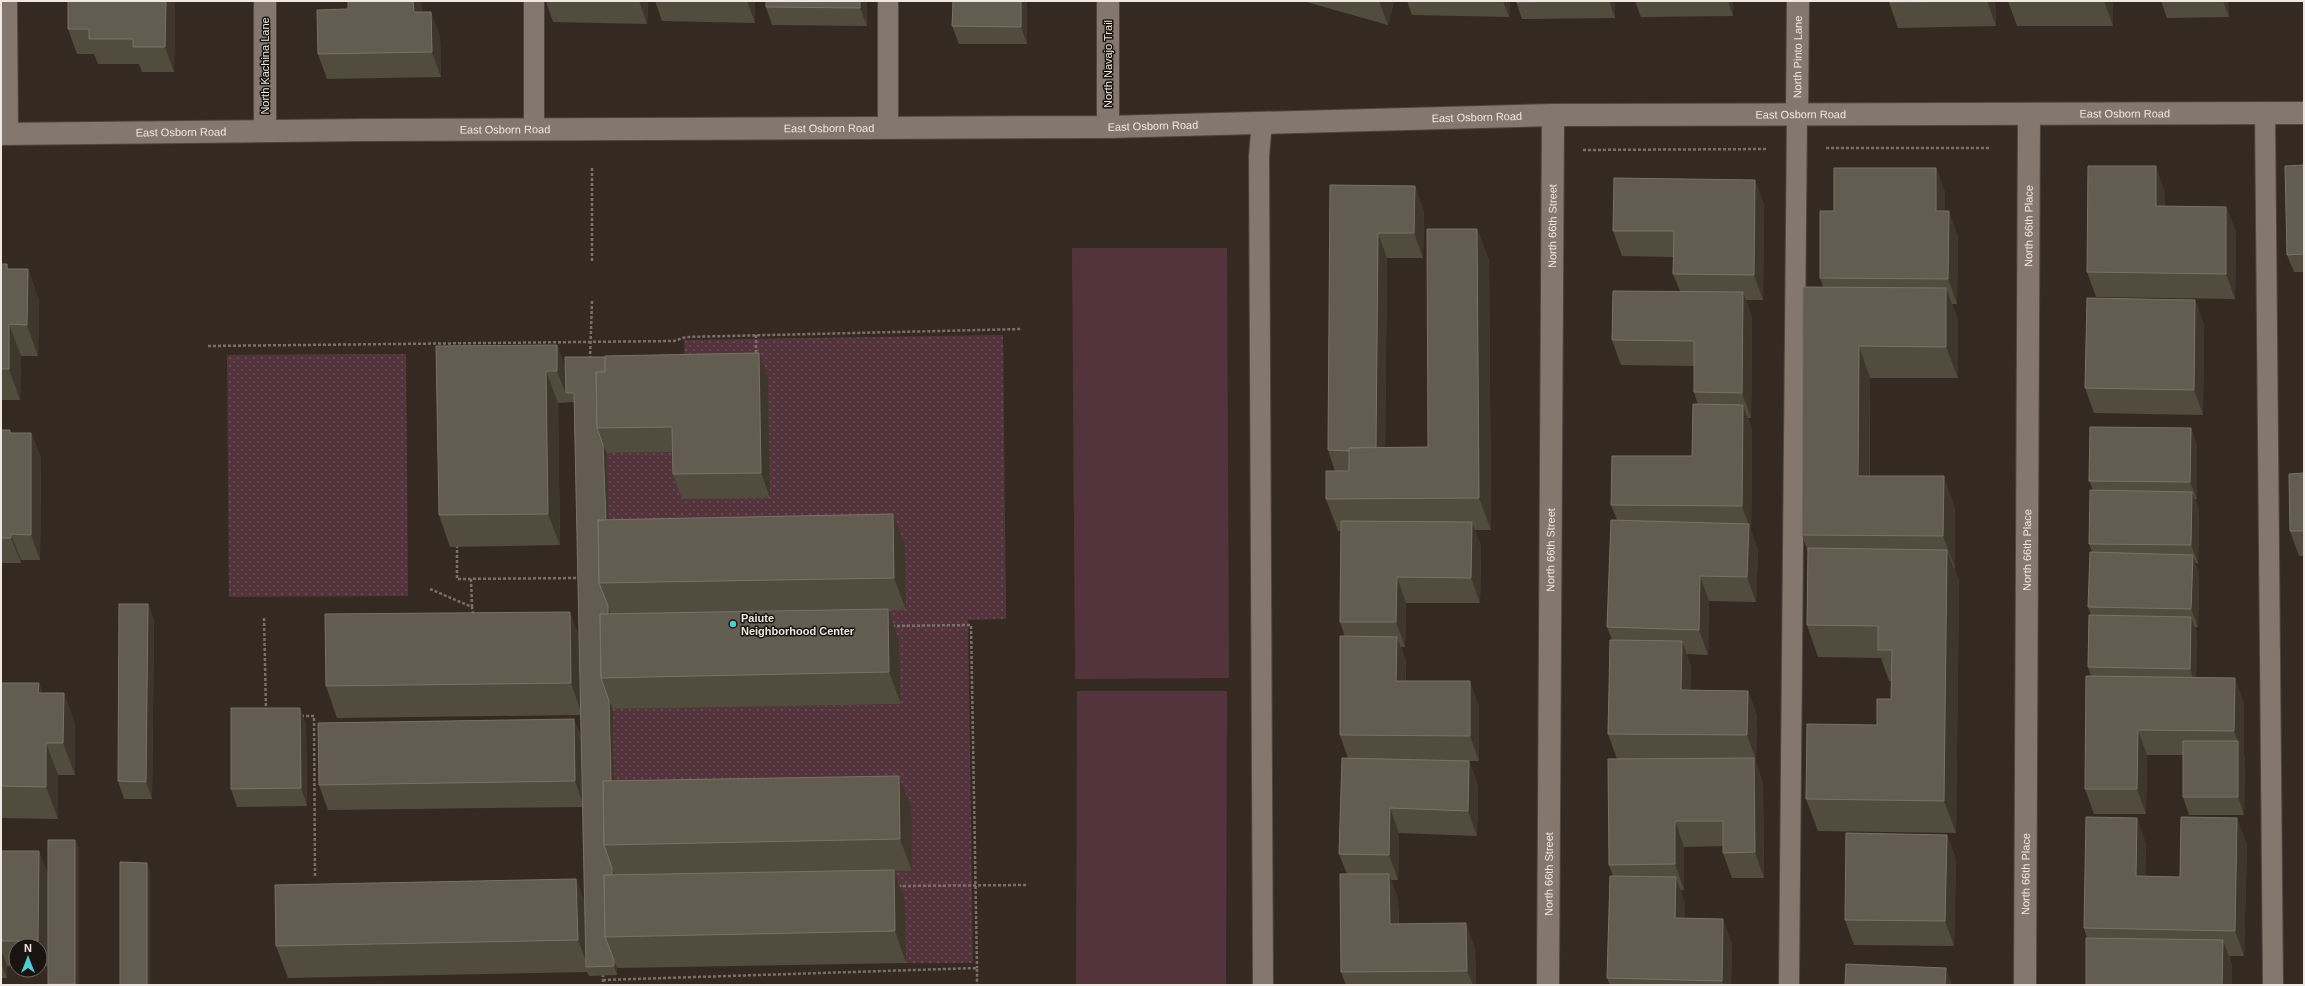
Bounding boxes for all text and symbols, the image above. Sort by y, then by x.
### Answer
street label: North Pinto Lane [1791,16,1804,98]
street label: North Kachina Lane [259,17,271,115]
street label: North Navajo Trail [1102,20,1114,108]
street label: East Osborn Road [2079,107,2170,120]
street label: East Osborn Road [1755,108,1846,120]
street label: East Osborn Road [1431,110,1522,124]
street label: East Osborn Road [1108,119,1198,133]
street label: East Osborn Road [784,122,874,134]
street label: East Osborn Road [460,123,550,136]
street label: East Osborn Road [136,126,226,139]
street label: North 66th Street [1546,184,1559,268]
street label: North 66th Place [2022,185,2035,267]
street label: North 66th Street [1544,508,1557,592]
street label: North 66th Place [2021,509,2033,591]
place label: Paiute Neighborhood Center [741,612,855,637]
marker: Paiute Neighborhood Center [728,619,738,629]
street label: North 66th Street [1542,832,1555,916]
street label: North 66th Place [2019,833,2032,915]
north arrow [8,938,48,978]
text: N [24,942,32,954]

